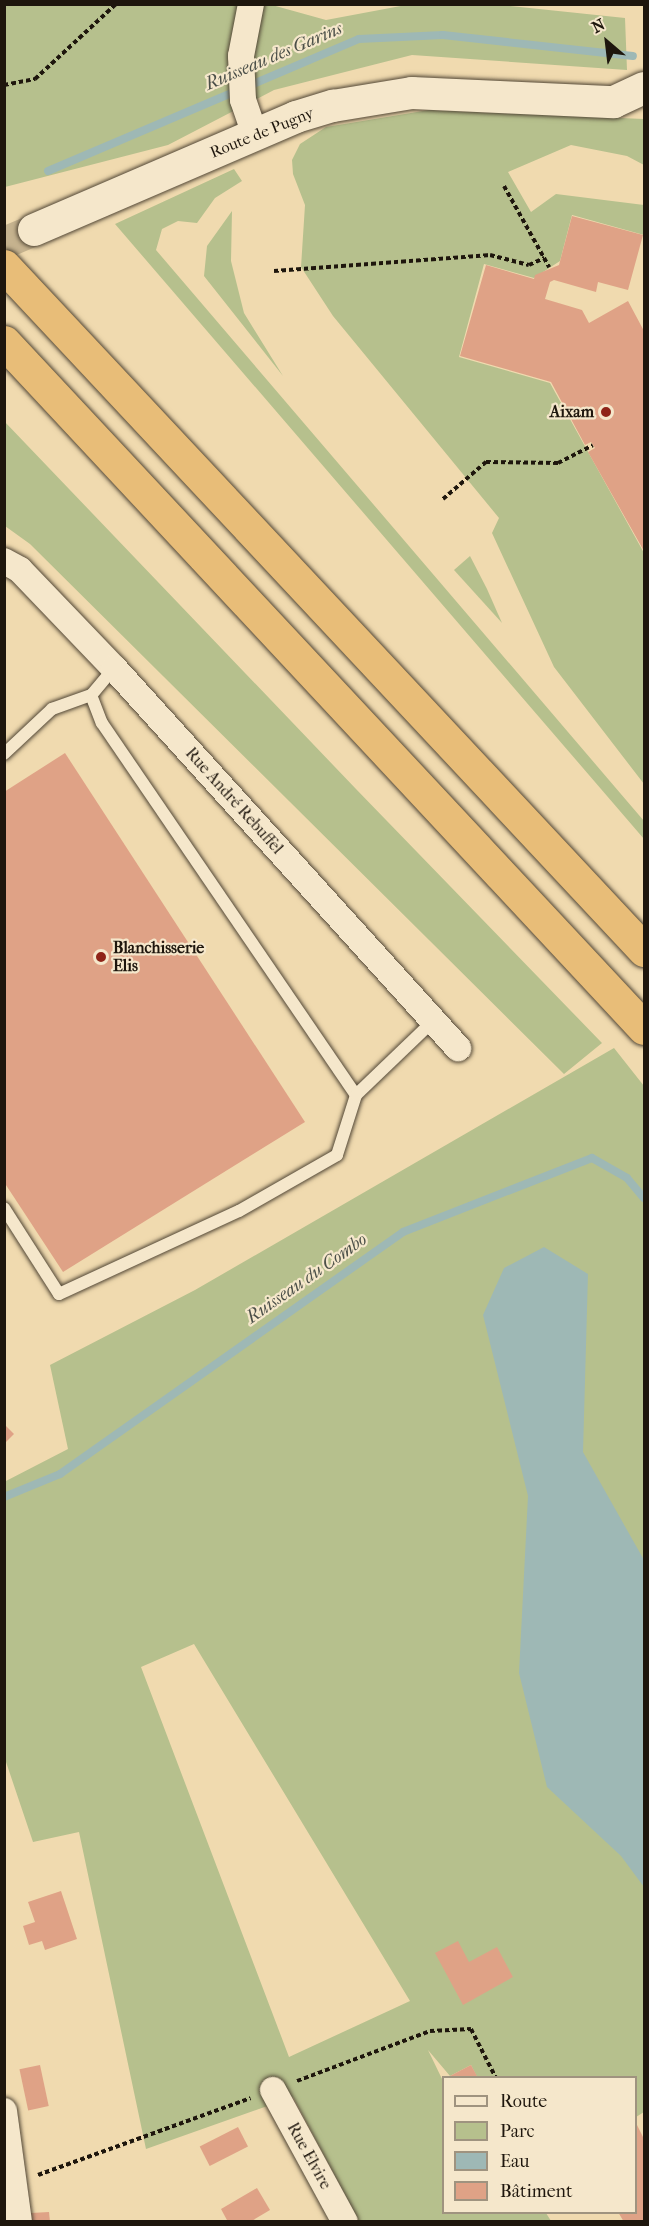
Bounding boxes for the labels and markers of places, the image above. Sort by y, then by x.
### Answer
place label: Aixam [550,402,594,422]
marker: Aixam [599,405,613,419]
place label: Blanchisserie Elis [113,938,204,976]
marker: Blanchisserie Elis [94,950,108,964]

